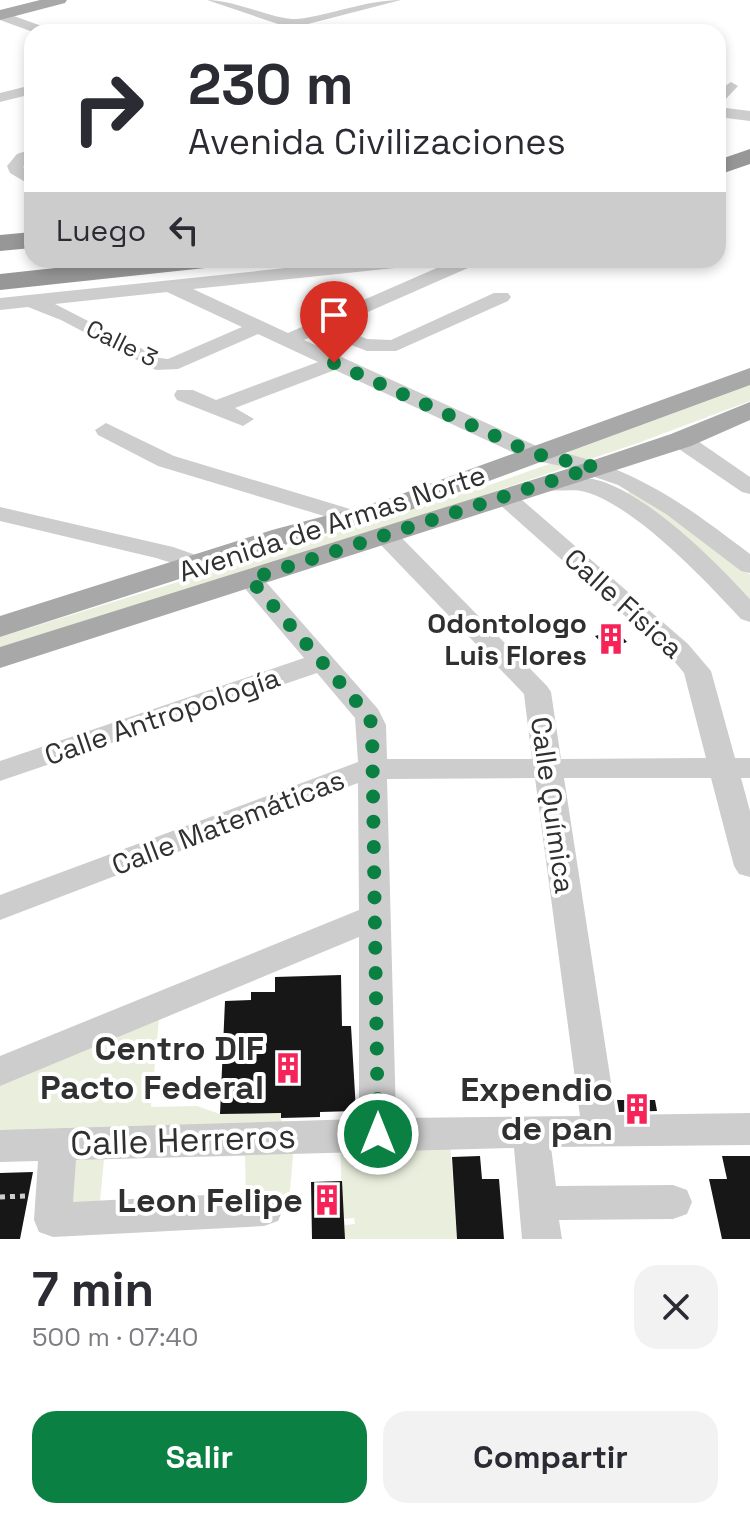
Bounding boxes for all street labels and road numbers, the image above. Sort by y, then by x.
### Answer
street label: Calle 3 [81,312,163,374]
street label: Avenida de Armas Norte [174,456,490,590]
street label: Calle Física [557,540,691,666]
street label: Calle Antropología [40,659,284,773]
street label: Calle Química [523,714,583,896]
street label: Calle Matemáticas [106,761,350,883]
street label: Calle Herreros [70,1115,296,1165]

